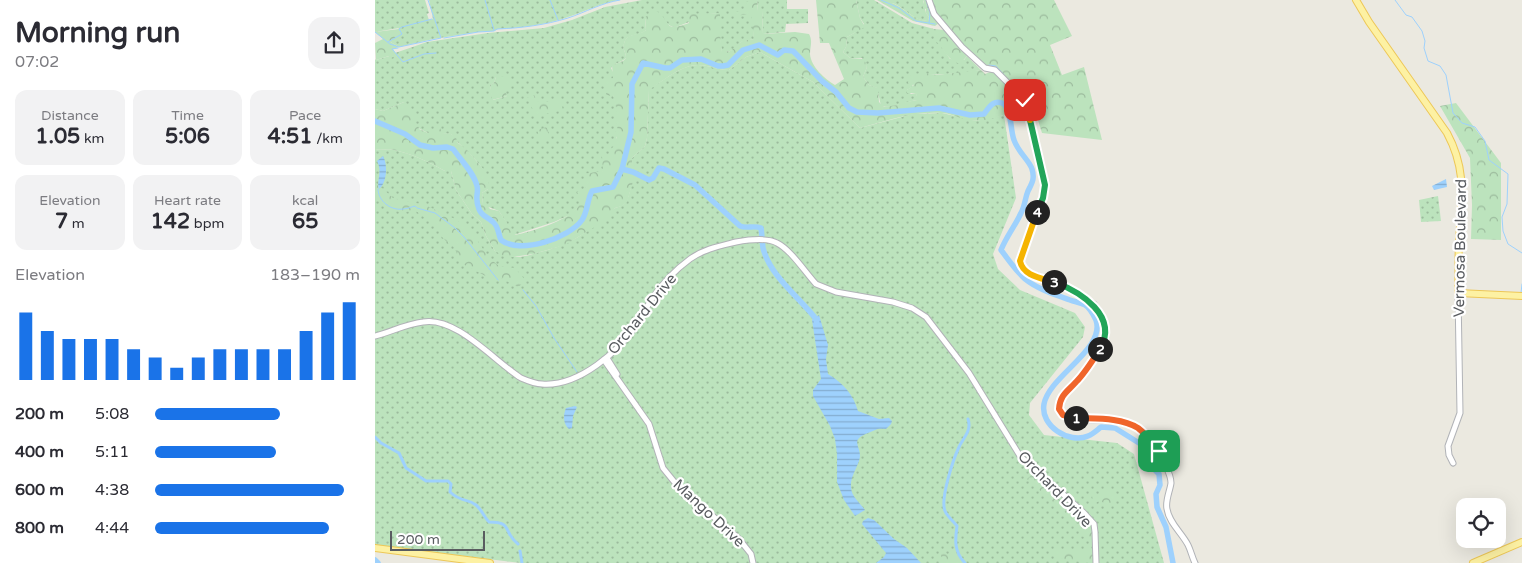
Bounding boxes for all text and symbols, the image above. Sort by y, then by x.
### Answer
text: Morning run [15,16,180,50]
button: share [308,17,360,69]
text: 07:02 [15,52,59,72]
pin [1004,79,1046,121]
icon: check [1011,86,1039,114]
text: Distance [41,107,99,124]
text: Time [171,107,204,124]
text: Pace [289,107,321,124]
text: 1.05 [35,124,80,149]
text: 5:06 [165,124,210,149]
text: 4:51 [267,124,313,149]
text: km [80,130,104,147]
text: /km [313,130,343,147]
street label: Vermosa Boulevard [1450,179,1470,317]
text: Elevation [39,192,100,209]
text: Heart rate [154,192,221,209]
text: kcal [292,192,318,209]
pin: 4 [1025,200,1049,224]
text: 4 [1033,204,1042,221]
text: 7 [55,209,68,234]
text: 142 [151,209,190,234]
text: 65 [292,209,318,234]
text: m [68,215,85,232]
text: bpm [190,215,224,232]
text: Elevation [15,265,85,285]
text: 183–190 m [270,265,360,285]
street label: Orchard Drive [604,270,680,358]
pin: 3 [1041,270,1067,294]
text: 3 [1050,274,1059,291]
pin: 2 [1087,336,1113,362]
text: 2 [1096,341,1105,358]
text: 200 m [15,404,64,424]
text: 5:08 [95,404,129,424]
pin: 1 [1063,406,1089,430]
text: 1 [1072,410,1081,427]
pin [1138,430,1180,472]
icon: arrive [1145,437,1173,465]
text: 400 m [15,442,64,462]
text: 5:11 [95,442,129,462]
street label: Orchard Drive [1014,447,1096,531]
street label: Mango Drive [669,475,749,551]
text: 600 m [15,480,64,500]
text: 4:38 [95,480,129,500]
map controls [1456,498,1506,548]
button: locate [1456,498,1506,548]
text: 800 m [15,518,64,538]
text: 4:44 [95,518,129,538]
scale bar [390,528,485,551]
text: 200 m [397,531,440,548]

